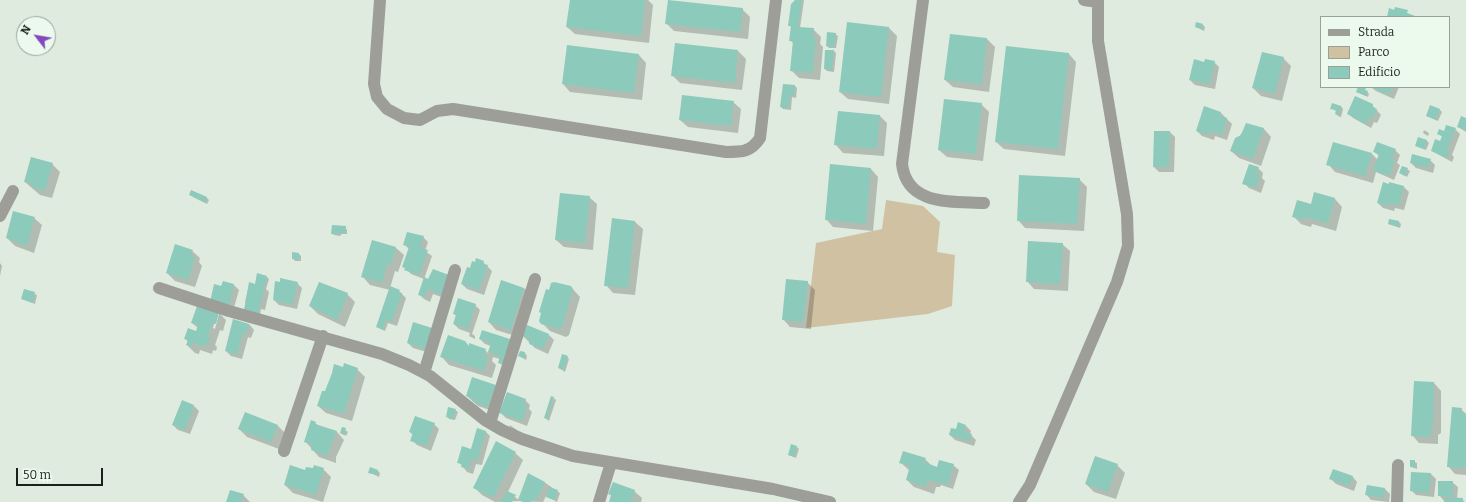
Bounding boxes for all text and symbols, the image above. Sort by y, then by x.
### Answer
north arrow [16,16,56,56]
legend [1320,16,1450,88]
text: N [18,23,34,37]
text: Strada [1358,25,1394,39]
text: Parco [1358,45,1389,59]
text: Edificio [1358,65,1400,79]
scale bar [18,460,105,486]
text: 50 m [23,468,51,482]

